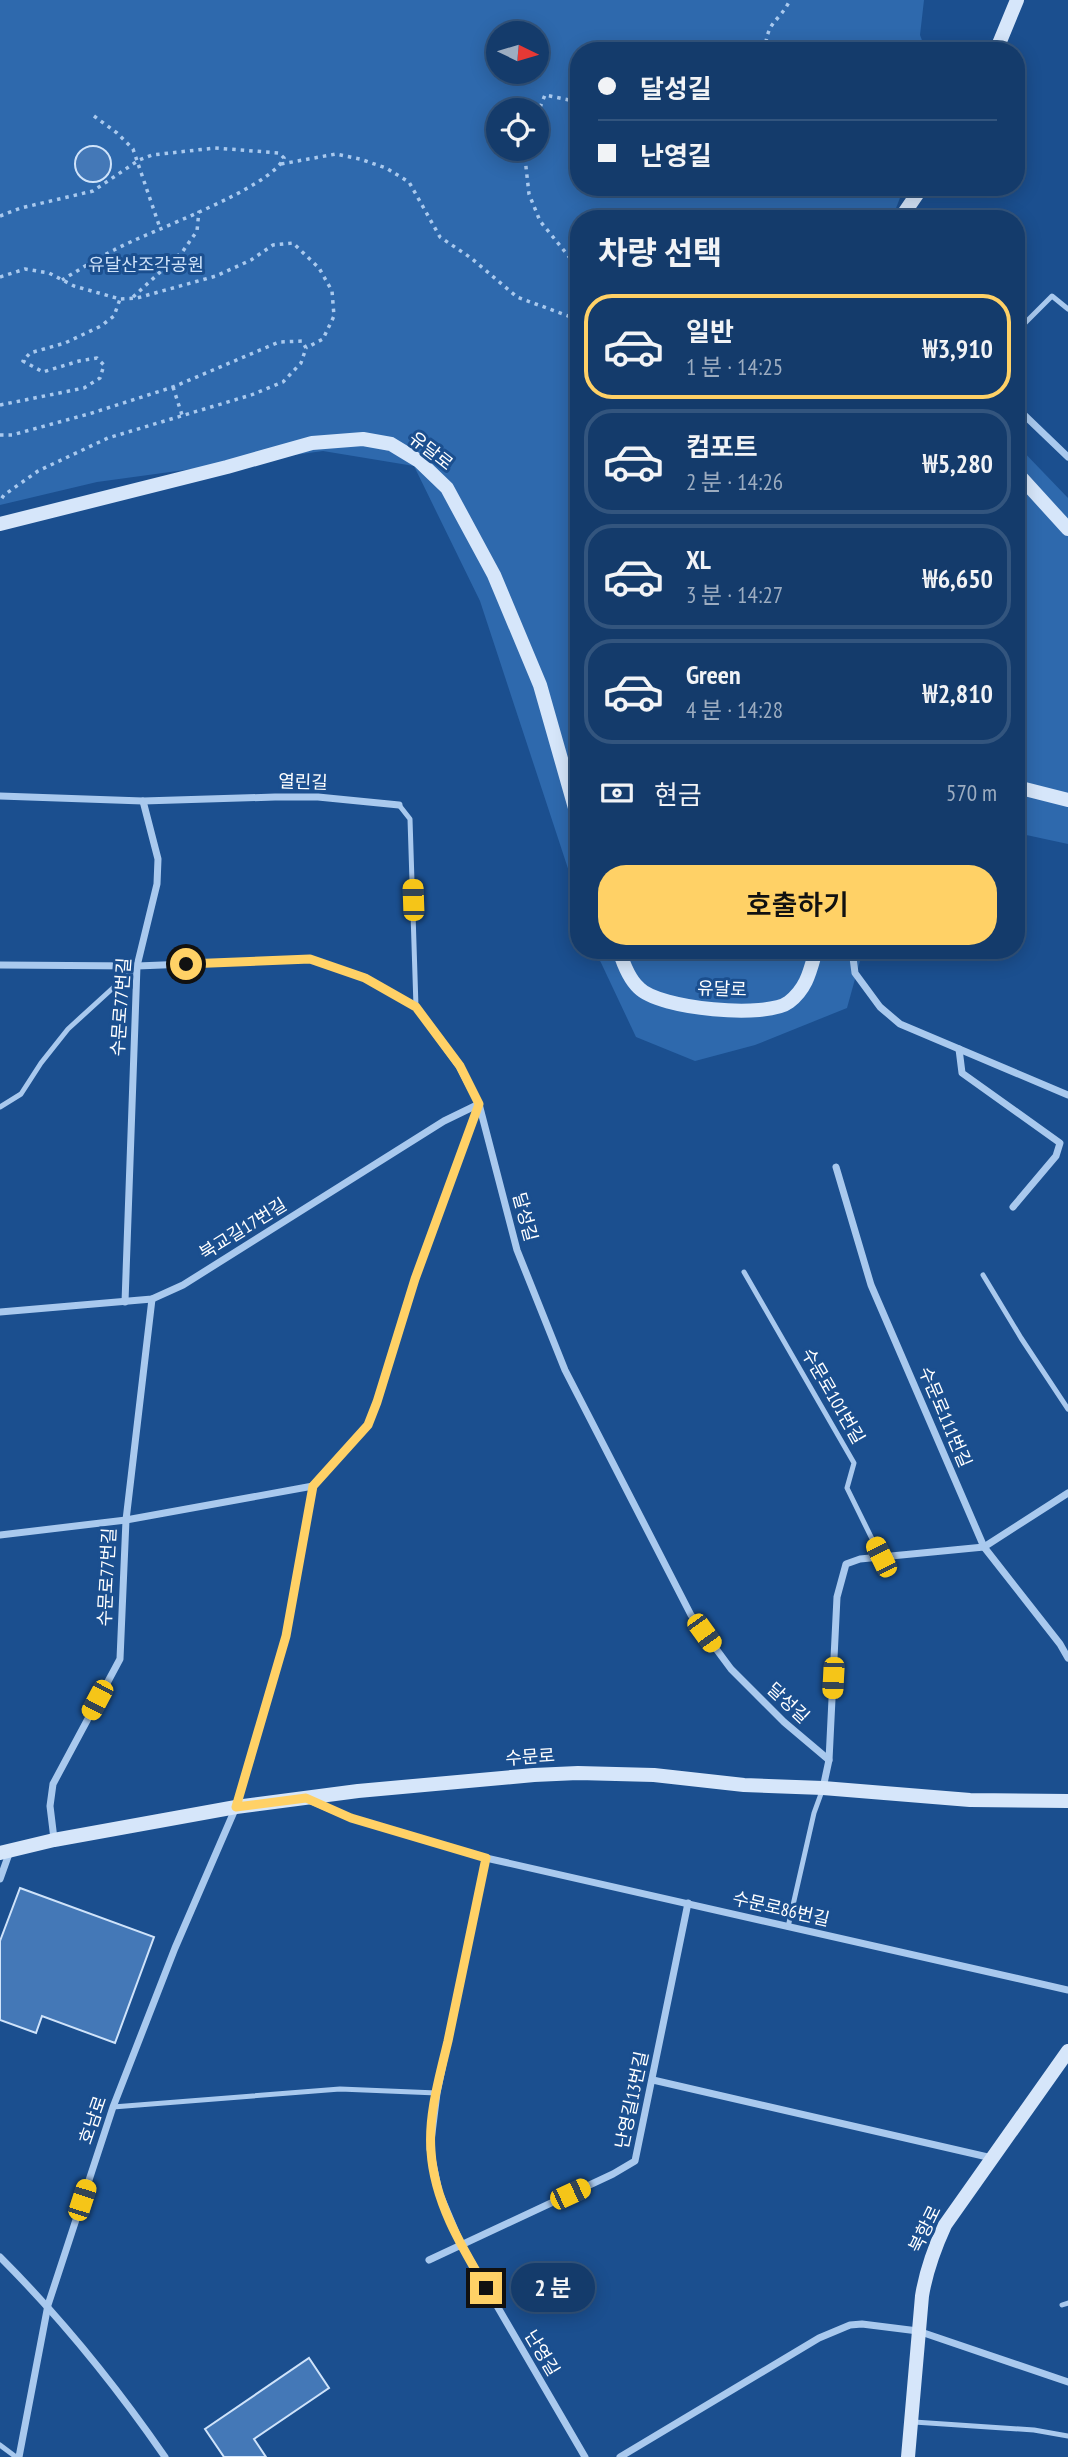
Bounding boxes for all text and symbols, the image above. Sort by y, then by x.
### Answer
north arrow [486,21,550,84]
map controls [486,21,549,161]
text: 달성길 [640,72,712,105]
button: locate [486,98,549,161]
text: 난영길 [640,139,712,172]
text: 차량 선택 [598,231,722,273]
park label: 유달산조각공원 [88,253,204,276]
icon: car [602,315,665,378]
text: 일반 [686,315,734,348]
text: ₩3,910 [923,332,993,365]
text: 1 분 · 14:25 [686,352,783,381]
street label: 유달로 [405,426,458,475]
icon: car [602,430,665,493]
text: 컴포트 [686,430,758,463]
text: ₩5,280 [923,447,993,480]
text: 2 분 · 14:26 [686,467,783,496]
text: XL [686,543,711,576]
icon: car [602,545,665,608]
text: ₩6,650 [923,562,993,595]
text: 3 분 · 14:27 [686,580,783,609]
text: Green [686,658,741,691]
icon: car [602,660,665,723]
text: ₩2,810 [923,677,993,710]
text: 4 분 · 14:28 [686,695,783,724]
street label: 열린길 [278,769,328,794]
icon: cash [598,774,636,812]
text: 현금 [654,778,702,811]
text: 570 m [946,778,997,807]
button: 호출하기 [598,865,997,945]
car [402,879,425,921]
route start [170,948,202,980]
street label: 수문로77번길 [106,957,135,1057]
street label: 유달로 [697,976,747,1001]
street label: 달성길 [508,1190,543,1244]
street label: 북교길17번길 [195,1193,291,1265]
street label: 수문로101번길 [797,1344,870,1448]
street label: 수문로111번길 [914,1363,977,1471]
street label: 수문로77번길 [92,1527,121,1627]
car [863,1534,900,1580]
car [684,1610,725,1656]
car [822,1656,845,1700]
car [78,1677,117,1723]
street label: 달성길 [762,1677,814,1728]
street label: 수문로 [504,1743,556,1770]
street label: 수문로86번길 [730,1886,832,1931]
street label: 난영길13번길 [610,2049,653,2151]
street label: 호남로 [74,2093,111,2147]
car [547,2176,594,2212]
car [66,2177,99,2223]
street label: 북항로 [903,2201,946,2256]
callout: 2 분 [510,2264,594,2312]
route end [470,2272,502,2304]
text: 2 분 [535,2273,571,2302]
street label: 난영길 [520,2326,565,2380]

